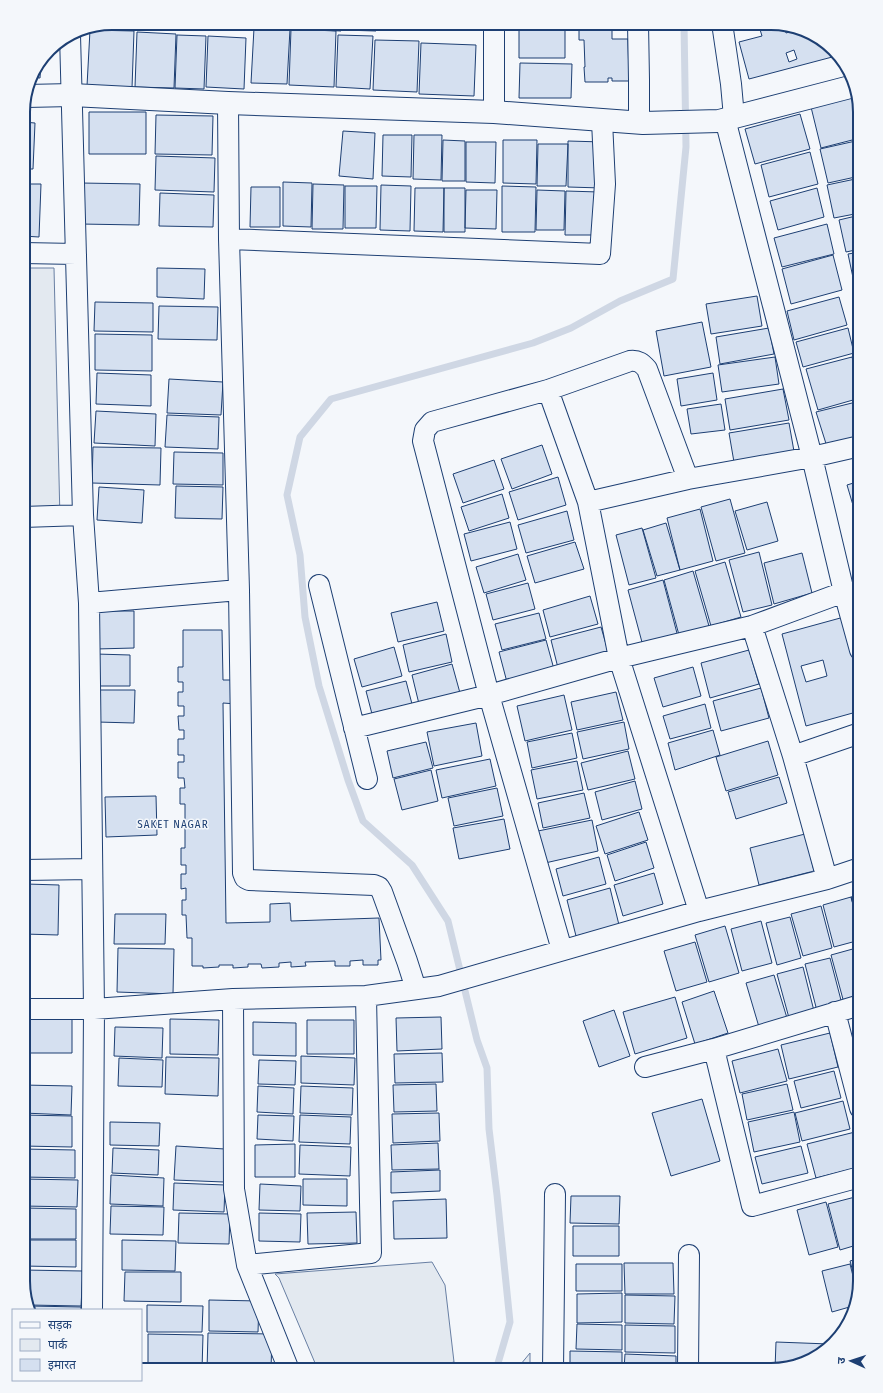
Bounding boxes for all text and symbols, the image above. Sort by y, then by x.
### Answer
district label: SAKET NAGAR [137,818,209,831]
legend [12,1309,142,1381]
text: सड़क [48,1318,73,1332]
text: पार्क [48,1338,68,1352]
north arrow [831,1341,871,1381]
text: उ [835,1356,848,1364]
text: इमारत [48,1358,77,1372]

